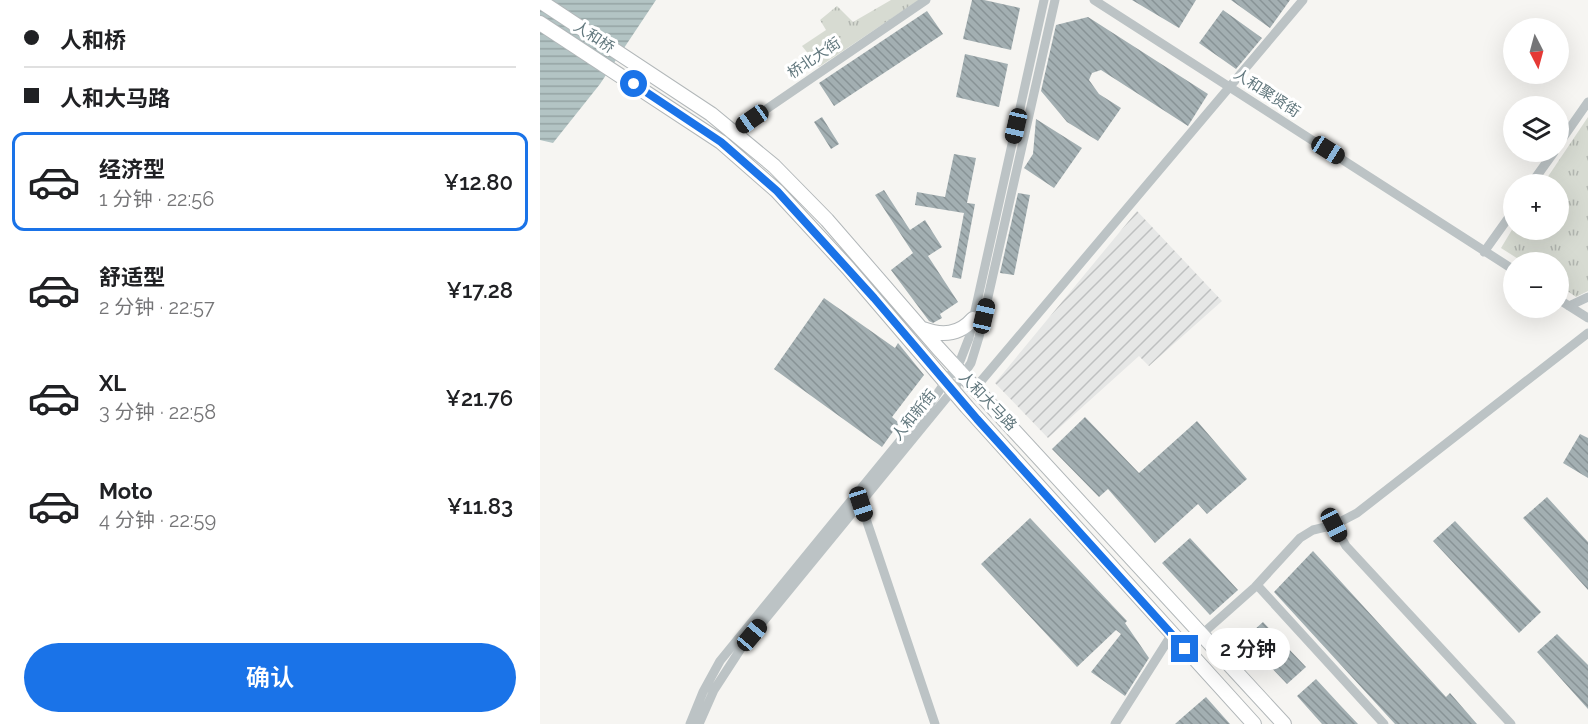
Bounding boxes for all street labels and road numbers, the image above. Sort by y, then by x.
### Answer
street label: 人和桥 [570,17,618,57]
street label: 桥北大街 [784,34,844,82]
street label: 人和聚贤街 [1231,65,1303,121]
street label: 人和大马路 [955,368,1021,434]
street label: 人和新街 [888,386,940,444]

